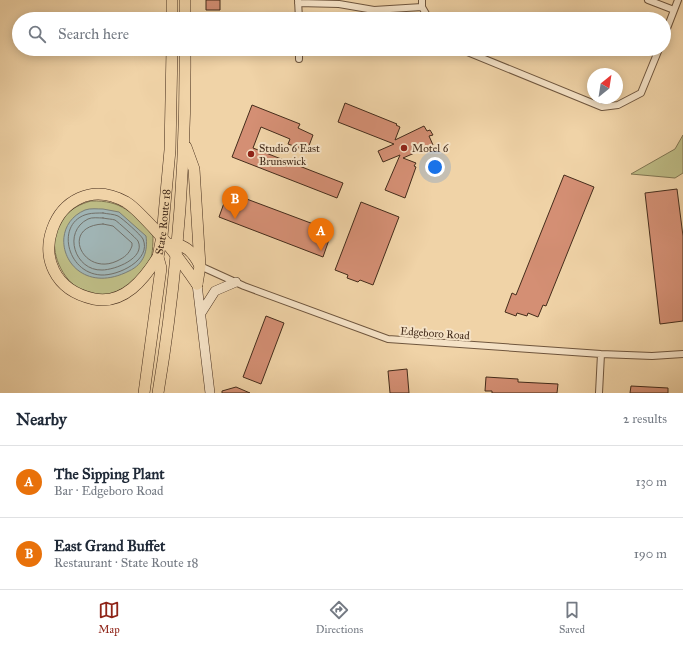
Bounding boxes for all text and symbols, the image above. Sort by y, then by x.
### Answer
search box [12,12,671,56]
icon: search [26,23,48,45]
text: Search here [58,25,129,43]
north arrow [587,68,623,104]
place label: Studio 6 East Brunswick [259,142,320,168]
place label: Motel 6 [412,142,449,155]
marker: Motel 6 [399,143,409,153]
marker: Studio 6 East Brunswick [246,149,256,159]
your location [425,157,445,177]
pin: B [222,186,248,219]
street label: State Route 18 [153,188,173,256]
pin: A [308,218,334,251]
street label: Edgeboro Road [400,325,471,342]
text: Nearby [16,409,67,430]
text: 2 results [623,411,667,427]
text: The Sipping Plant [54,465,165,483]
text: A [25,474,33,490]
text: 130 m [635,474,667,490]
text: Bar · Edgeboro Road [54,483,164,499]
text: East Grand Buffet [54,537,165,555]
text: B [25,546,33,562]
text: 190 m [634,546,667,562]
text: Restaurant · State Route 18 [54,555,199,571]
tab: Map [98,599,120,636]
tab: Directions [316,599,363,636]
tab: Saved [559,599,585,636]

